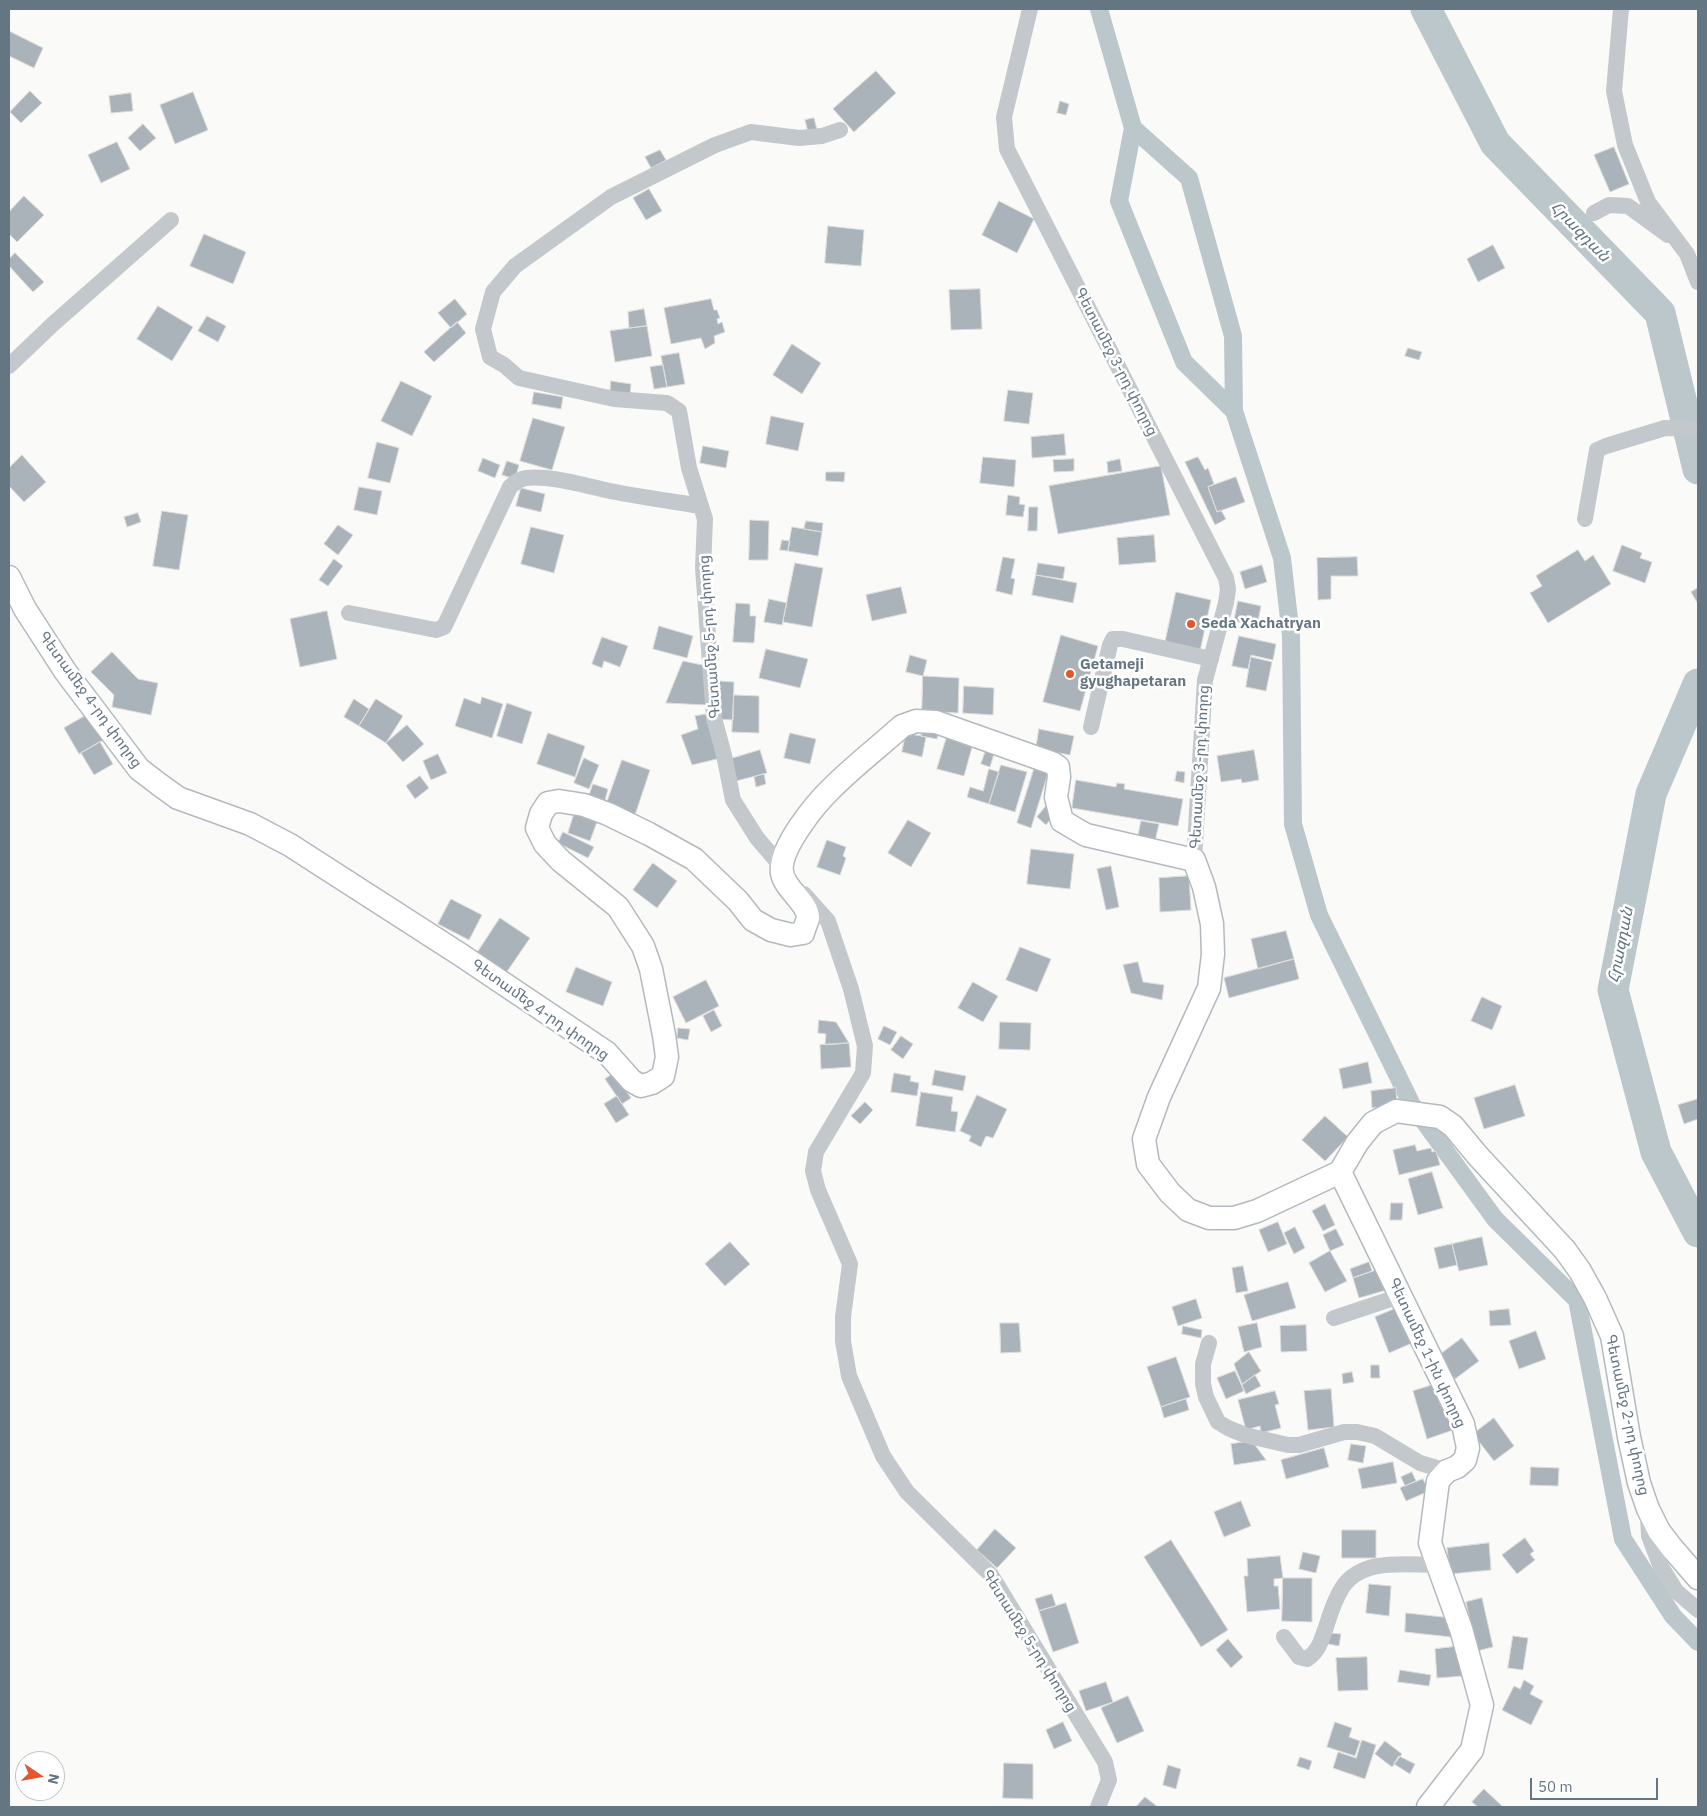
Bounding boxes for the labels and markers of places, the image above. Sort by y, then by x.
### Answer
place label: Seda Xachatryan [1201,615,1321,633]
marker: Seda Xachatryan [1185,618,1197,630]
place label: Getameji gyughapetaran [1080,656,1186,691]
marker: Getameji gyughapetaran [1064,668,1076,680]

